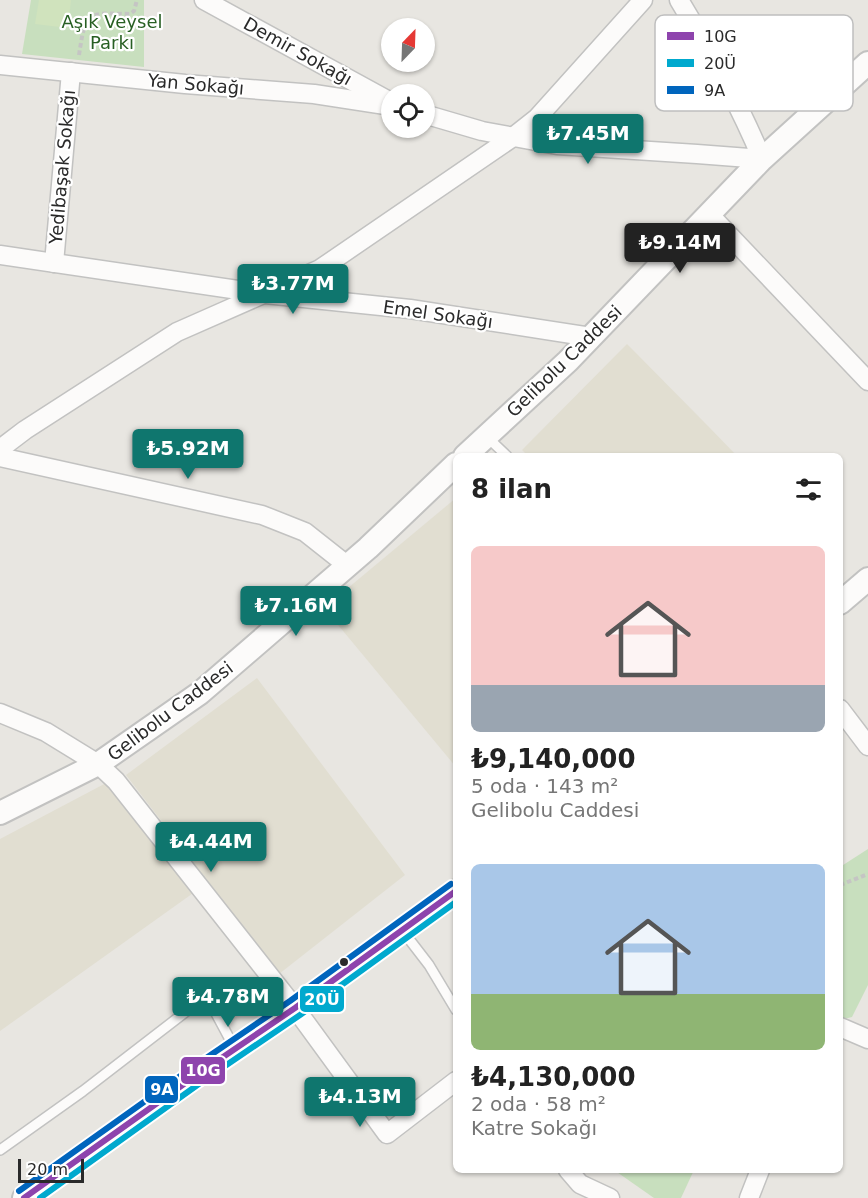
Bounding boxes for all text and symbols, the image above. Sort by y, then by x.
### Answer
park label: Aşık Veysel Parkı [62,11,162,53]
street label: Demir Sokağı [240,13,356,89]
legend [655,15,853,111]
north arrow [381,18,435,72]
map controls [381,18,435,138]
text: 10G [704,27,737,46]
text: 20Ü [704,54,736,73]
street label: Yan Sokağı [146,69,245,99]
text: 9A [704,81,725,100]
button: locate [381,84,435,138]
street label: Yedibaşak Sokağı [45,89,79,246]
pin: ₺7.45M [539,114,637,165]
text: ₺7.45M [546,121,630,145]
pin: ₺9.14M [631,223,729,274]
text: ₺9.14M [638,230,722,254]
pin: ₺3.77M [244,264,342,315]
text: ₺3.77M [251,271,335,295]
street label: Emel Sokağı [382,296,494,332]
street label: Gelibolu Caddesi [502,301,626,421]
pin: ₺5.92M [139,429,237,480]
text: ₺5.92M [146,436,230,460]
icon: filters [792,473,825,506]
text: 8 ilan [471,474,552,504]
icon: home [594,585,702,693]
pin: ₺7.16M [247,586,345,637]
text: ₺7.16M [254,593,338,617]
street label: Gelibolu Caddesi [103,657,237,765]
text: ₺9,140,000 [471,744,635,774]
text: 5 oda · 143 m² [471,774,618,798]
text: Gelibolu Caddesi [471,798,639,822]
pin: ₺4.44M [162,822,260,873]
text: ₺4.44M [169,829,253,853]
icon: home [594,903,702,1011]
unlabelled marker [338,956,350,968]
pin: ₺4.78M [179,977,277,1028]
text: ₺4.78M [186,984,270,1008]
line badge: 20Ü [299,985,345,1013]
text: 20Ü [304,990,340,1009]
line badge: 10G [180,1056,226,1085]
text: 10G [185,1061,221,1080]
text: ₺4,130,000 [471,1062,635,1092]
line badge: 9A [144,1075,179,1104]
pin: ₺4.13M [311,1077,409,1128]
text: 9A [150,1080,174,1099]
text: ₺4.13M [318,1084,402,1108]
text: 2 oda · 58 m² [471,1092,606,1116]
text: Katre Sokağı [471,1116,597,1140]
scale bar [18,1156,84,1184]
text: 20 m [27,1160,68,1179]

